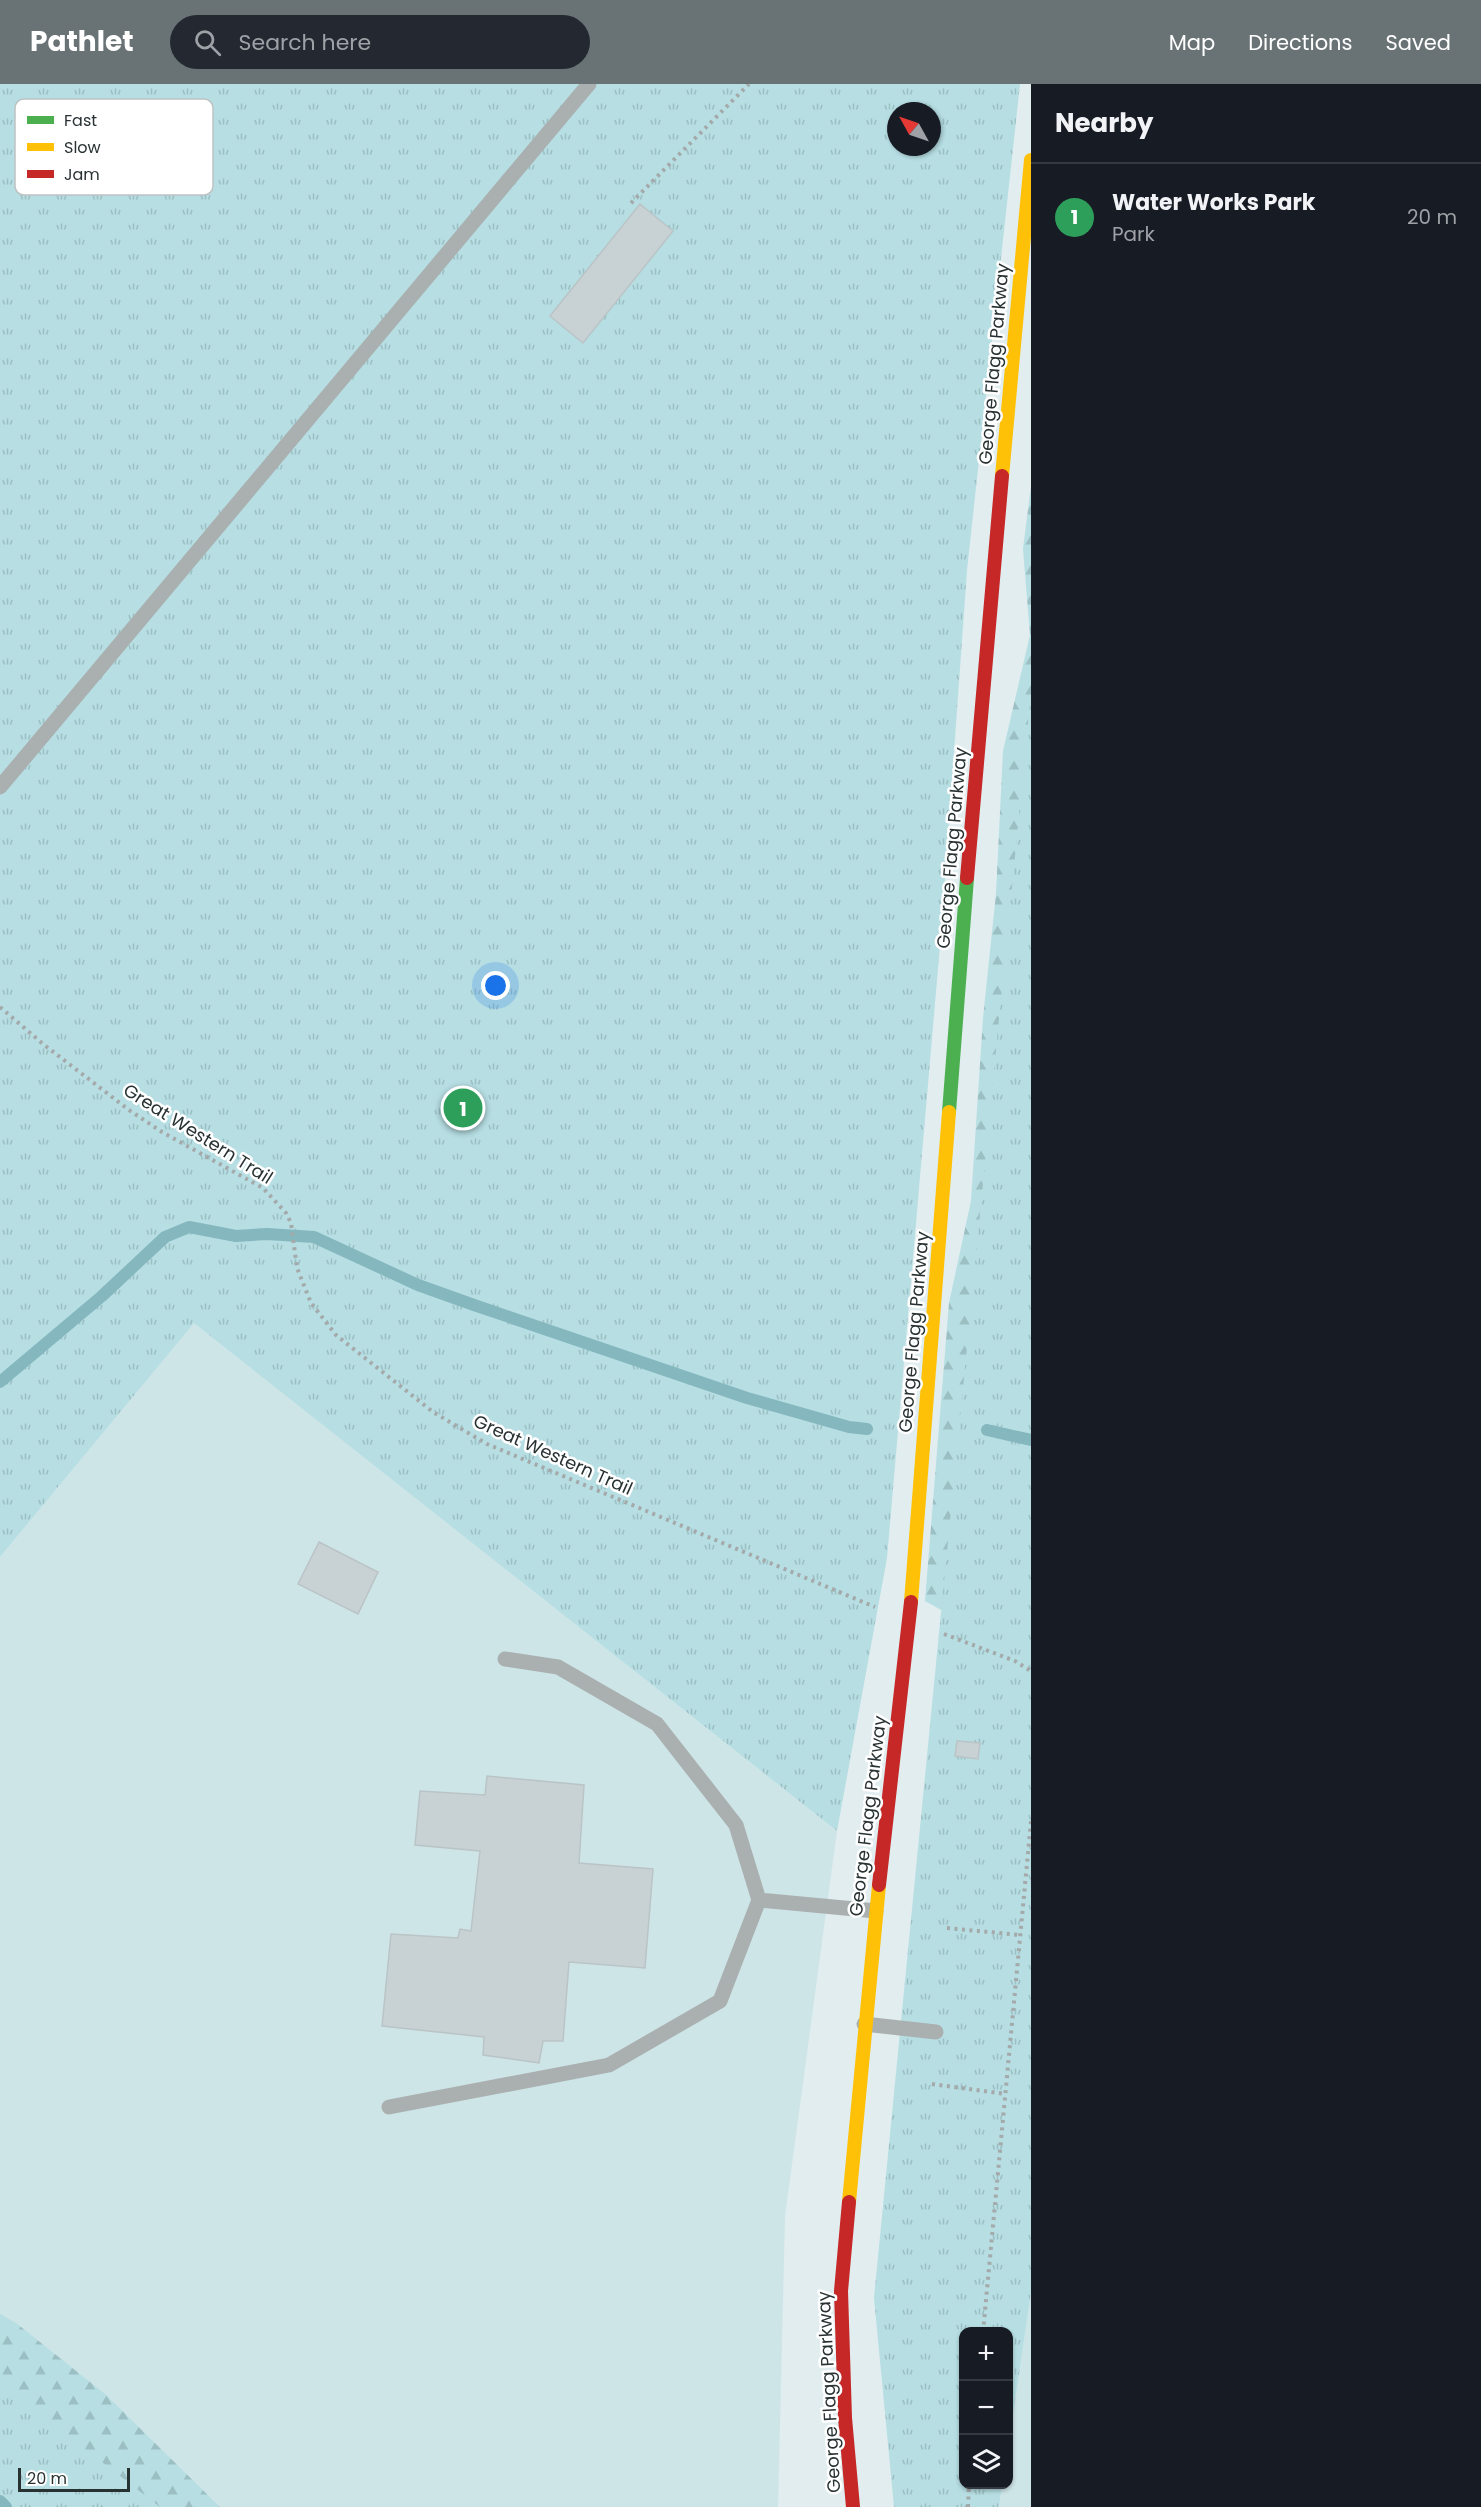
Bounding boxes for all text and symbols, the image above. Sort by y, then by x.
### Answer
search box [170,15,590,69]
text: Pathlet [30,22,134,61]
icon: search [191,26,224,59]
text: Search here [239,27,371,58]
text: Map [1169,28,1215,57]
text: Directions [1248,28,1352,57]
text: Saved [1385,28,1451,57]
legend [15,99,213,195]
north arrow [887,102,941,156]
text: Nearby [1055,105,1153,141]
text: Fast [64,109,97,132]
text: Slow [64,136,101,159]
text: Jam [64,163,100,186]
text: Water Works Park [1112,187,1315,218]
text: 1 [1071,203,1078,231]
text: 20 m [1407,203,1457,231]
text: Park [1112,220,1155,248]
street label: George Flagg Parkway [972,262,1015,466]
street label: George Flagg Parkway [930,746,973,950]
your location [481,971,510,1000]
street label: Great Western Trail [119,1077,278,1190]
pin: 1 [444,1086,482,1130]
street label: George Flagg Parkway [892,1230,935,1434]
street label: Great Western Trail [470,1408,637,1501]
street label: George Flagg Parkway [843,1714,892,1918]
street label: George Flagg Parkway [811,2291,846,2494]
map controls [959,2327,1013,2489]
button: + [959,2327,1013,2381]
button: − [959,2381,1013,2435]
button: layers [959,2435,1013,2489]
scale bar [18,2465,130,2492]
text: 20 m [27,2467,67,2490]

